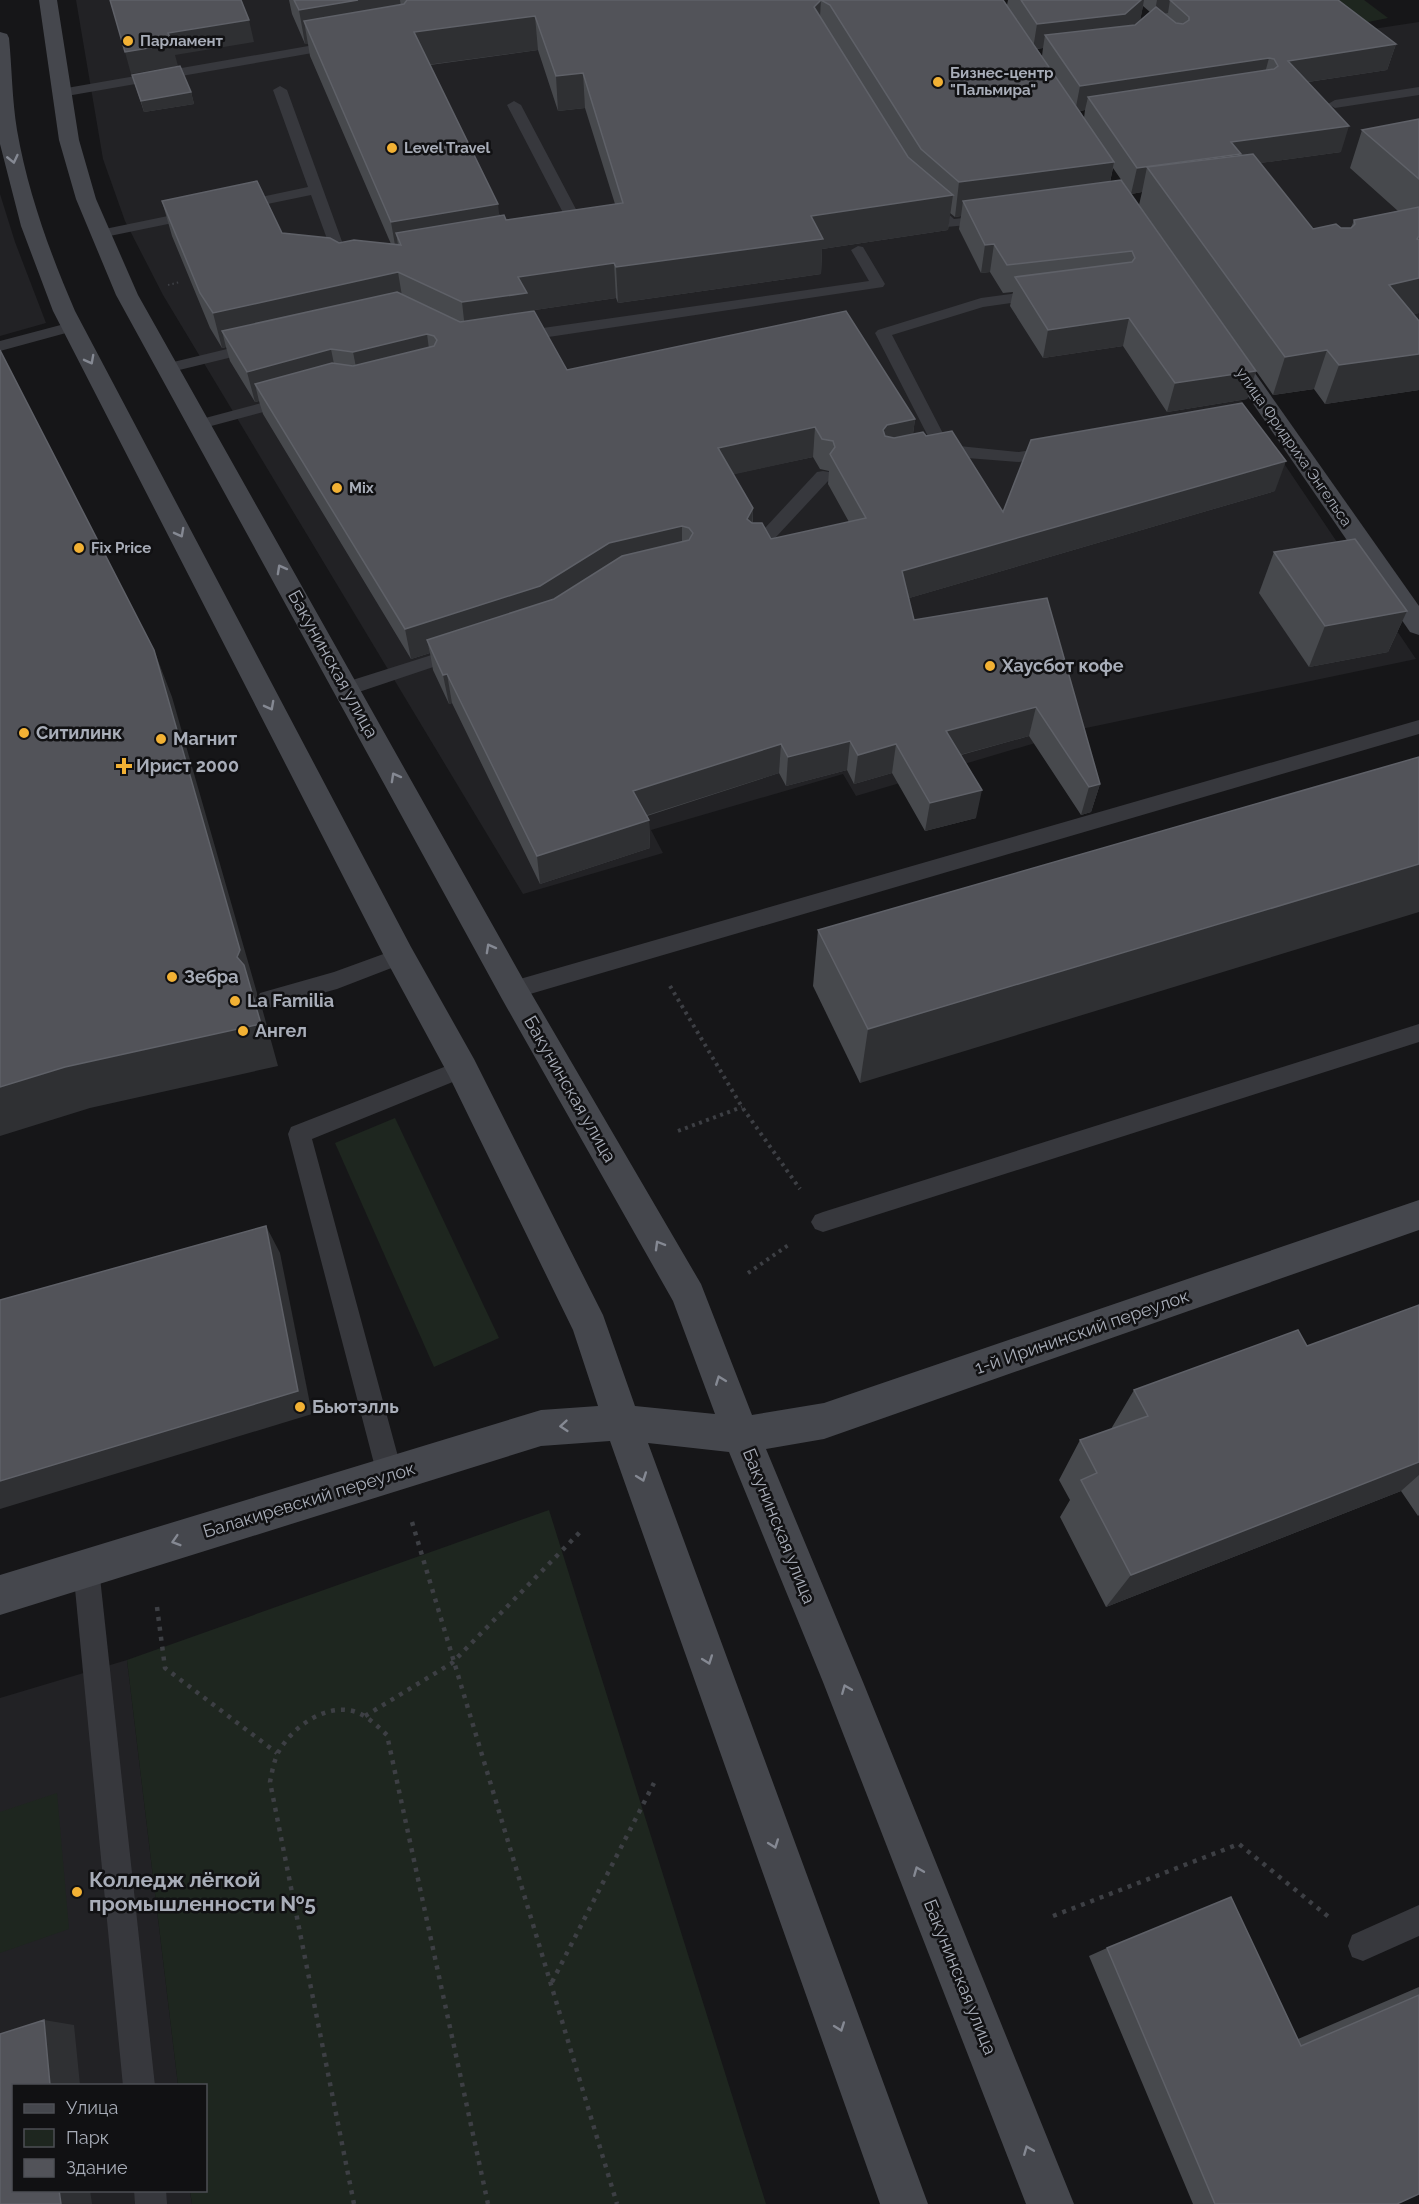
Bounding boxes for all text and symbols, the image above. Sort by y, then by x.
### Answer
place label: Парламент [140,32,224,50]
marker: Парламент [121,34,135,48]
place label: Бизнес-центр "Пальмира" [950,64,1054,99]
marker: Бизнес-центр "Пальмира" [931,75,945,89]
place label: Level Travel [404,139,491,157]
marker: Level Travel [385,141,399,155]
one-way arrow [6,153,19,163]
one-way arrow [82,353,94,364]
street label: улица Фридриха Энгельса [1232,364,1356,530]
place label: Mix [349,479,374,497]
marker: Mix [330,481,344,495]
one-way arrow [173,526,184,537]
place label: Fix Price [91,539,151,557]
marker: Fix Price [72,541,86,555]
one-way arrow [277,565,288,576]
street label: Бакунинская улица [284,586,383,741]
place label: Хаусбот кофе [1001,655,1124,676]
marker: Хаусбот кофе [983,659,997,673]
one-way arrow [263,699,274,710]
place label: Ситилинк [36,722,122,743]
marker: Ситилинк [17,726,31,740]
place label: Магнит [173,728,237,749]
marker: Магнит [154,732,168,746]
place label: Ирист 2000 [136,755,239,776]
marker: Ирист 2000 [117,759,131,773]
one-way arrow [391,773,402,783]
one-way arrow [485,943,497,954]
place label: Зебра [184,966,239,987]
marker: Зебра [165,970,179,984]
place label: La Familia [247,990,334,1011]
marker: La Familia [228,994,242,1008]
street label: Бакунинская улица [520,1012,621,1166]
place label: Ангел [255,1020,307,1041]
marker: Ангел [236,1024,250,1038]
one-way arrow [655,1240,666,1251]
street label: 1-й Ирининский переулок [972,1285,1192,1378]
one-way arrow [715,1375,728,1386]
place label: Бьютэлль [312,1396,399,1417]
marker: Бьютэлль [293,1400,307,1414]
one-way arrow [559,1420,568,1433]
street label: Бакунинская улица [739,1445,820,1607]
street label: Балакиревский переулок [200,1457,417,1542]
one-way arrow [634,1471,647,1482]
one-way arrow [171,1534,182,1546]
one-way arrow [700,1654,713,1665]
one-way arrow [841,1685,853,1696]
one-way arrow [767,1838,779,1849]
one-way arrow [912,1866,925,1876]
place label: Колледж лёгкой промышленности №5 [89,1867,316,1916]
marker: Колледж лёгкой промышленности №5 [70,1885,84,1899]
street label: Бакунинская улица [920,1896,1001,2058]
one-way arrow [833,2021,846,2032]
legend [12,2084,207,2192]
text: Улица [66,2097,118,2118]
text: Парк [66,2127,109,2148]
one-way arrow [1023,2145,1035,2156]
text: Здание [66,2157,128,2178]

